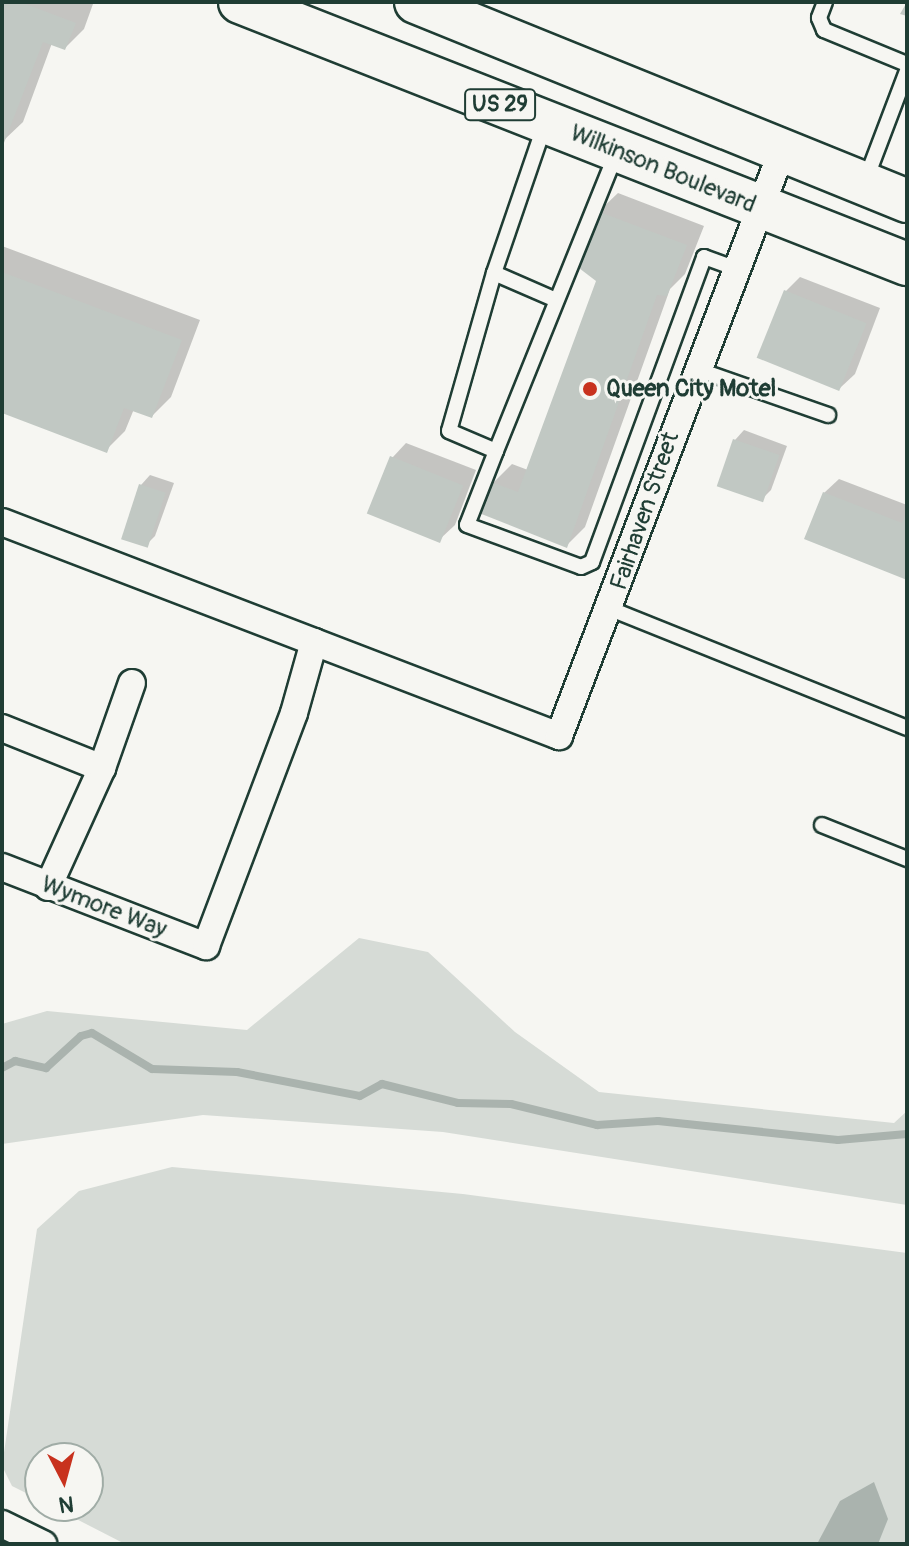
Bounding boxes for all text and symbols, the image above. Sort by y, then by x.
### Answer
road number: US 29 [464,87,536,123]
street label: Wilkinson Boulevard [566,119,760,219]
place label: Queen City Motel [606,375,776,403]
marker: Queen City Motel [581,380,599,398]
street label: Fairhaven Street [604,428,686,594]
street label: Wymore Way [37,870,171,944]
north arrow [24,1442,104,1522]
text: N [57,1489,75,1519]

